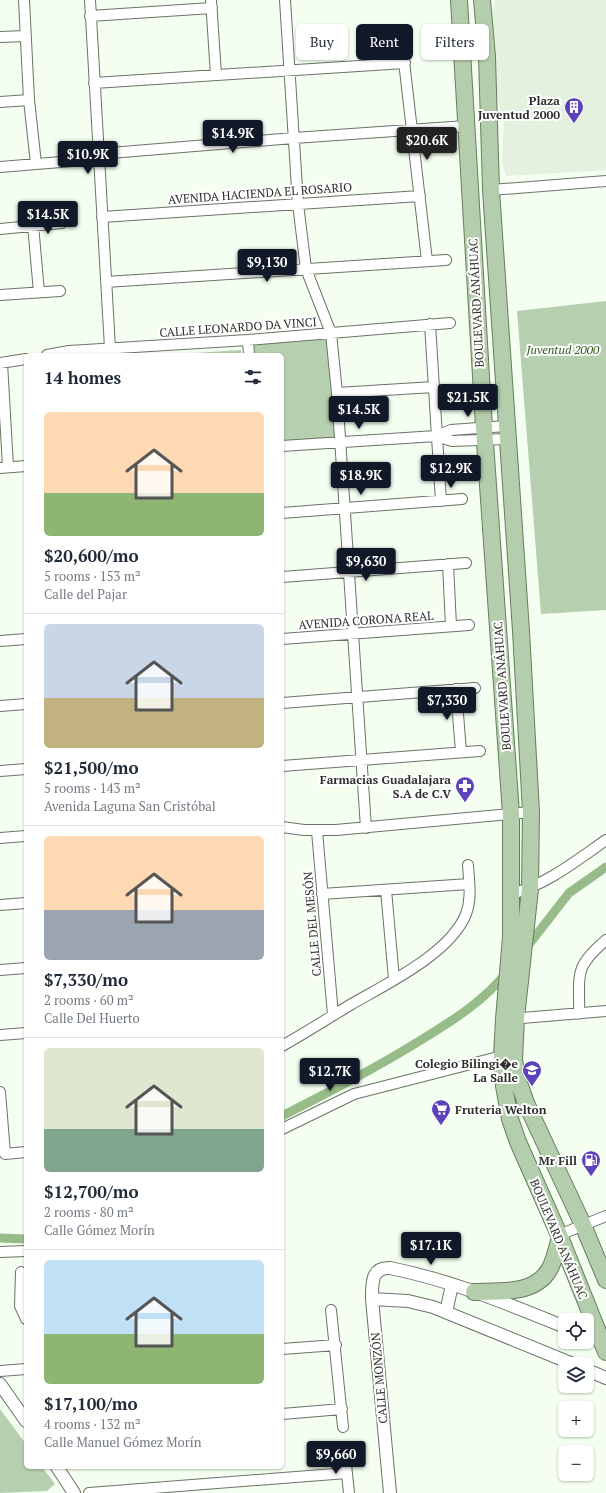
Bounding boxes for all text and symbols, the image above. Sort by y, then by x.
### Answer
chip: Buy [296,24,348,60]
chip: Rent [356,24,413,60]
chip: Filters [421,24,489,60]
place label: Plaza Juventud 2000 [478,93,560,122]
building icon: Plaza Juventud 2000 [563,96,585,124]
pin: $14.9K [200,120,266,154]
text: $14.9K [212,124,254,142]
pin: $20.6K [394,127,460,161]
text: $20.6K [406,131,448,149]
pin: $10.9K [55,141,121,175]
text: $10.9K [67,145,109,163]
street label: AVENIDA HACIENDA EL ROSARIO [167,179,353,207]
pin: $14.5K [15,201,81,235]
text: $14.5K [27,205,69,223]
street label: BOULEVARD ANÁHUAC [465,238,487,368]
pin: $9,130 [234,249,300,283]
text: $9,130 [247,253,287,271]
street label: CALLE LEONARDO DA VINCI [159,314,317,340]
park label: Juventud 2000 [526,342,600,357]
text: 14 homes [44,366,121,389]
icon: filters [242,366,264,388]
pin: $21.5K [435,384,501,418]
text: $21.5K [447,388,489,406]
pin: $14.5K [326,396,392,430]
text: $14.5K [338,400,380,418]
icon: home [118,438,190,510]
pin: $12.9K [418,455,484,489]
text: $12.9K [430,459,472,477]
pin: $18.9K [328,462,394,496]
text: $18.9K [340,466,382,484]
text: $20,600/mo [44,544,139,567]
pin: $9,630 [333,548,399,582]
text: $9,630 [346,552,386,570]
text: 5 rooms · 153 m² [44,567,141,585]
text: Calle del Pajar [44,585,127,603]
street label: AVENIDA CORONA REAL [298,608,434,632]
street label: BOULEVARD ANÁHUAC [490,621,514,751]
icon: home [118,650,190,722]
pin: $7,330 [414,687,480,721]
text: $7,330 [427,691,467,709]
text: $21,500/mo [44,756,139,779]
place label: Farmacias Guadalajara S.A de C.V [320,772,451,801]
pharmacy icon: Farmacias Guadalajara S.A de C.V [454,775,476,803]
text: 5 rooms · 143 m² [44,779,141,797]
text: Avenida Laguna San Cristóbal [44,797,216,815]
icon: home [118,862,190,934]
street label: CALLE DEL MESÓN [300,871,324,977]
text: $7,330/mo [44,968,128,991]
text: 2 rooms · 60 m² [44,991,134,1009]
text: Calle Del Huerto [44,1009,140,1027]
place label: Colegio Bilingi�e La Salle [415,1056,519,1085]
pin: $12.7K [297,1058,363,1092]
school or university icon: Colegio Bilingi�e La Salle [521,1059,543,1087]
text: $12.7K [309,1062,351,1080]
icon: home [118,1074,190,1146]
supermarket icon: Fruteria Welton [430,1098,452,1126]
place label: Fruteria Welton [455,1102,547,1117]
fuel station icon: Mr Fill [580,1149,602,1177]
place label: Mr Fill [539,1153,577,1168]
street label: BOULEVARD ANÁHUAC [527,1177,591,1302]
text: $12,700/mo [44,1180,139,1203]
text: 2 rooms · 80 m² [44,1203,134,1221]
text: Calle Gómez Morín [44,1221,155,1239]
pin: $17.1K [398,1232,464,1266]
text: $17.1K [410,1236,452,1254]
icon: home [118,1286,190,1358]
map controls [558,1313,594,1481]
button: locate [558,1313,594,1349]
street label: CALLE MONZÓN [368,1332,390,1424]
button: layers [558,1357,594,1393]
text: $17,100/mo [44,1392,138,1415]
button: + [558,1401,594,1437]
text: 4 rooms · 132 m² [44,1415,141,1433]
text: Calle Manuel Gómez Morín [44,1433,201,1451]
pin: $9,660 [303,1441,369,1475]
text: $9,660 [316,1445,356,1463]
button: − [558,1445,594,1481]

